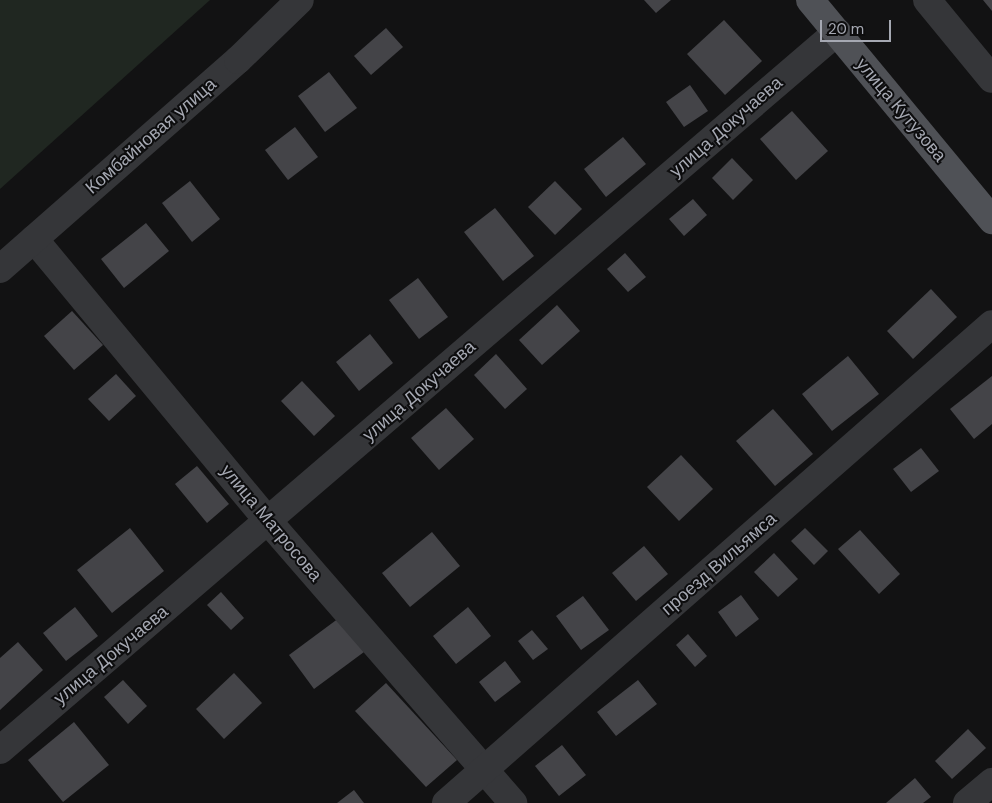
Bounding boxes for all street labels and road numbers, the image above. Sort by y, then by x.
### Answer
street label: улица Кутузова [851,54,951,166]
street label: улица Докучаева [665,72,787,182]
street label: Комбайновая улица [81,73,221,199]
street label: улица Докучаева [358,336,480,446]
street label: улица Матросова [216,460,326,586]
street label: проезд Вильямса [657,508,781,620]
street label: улица Докучаева [49,601,173,709]

